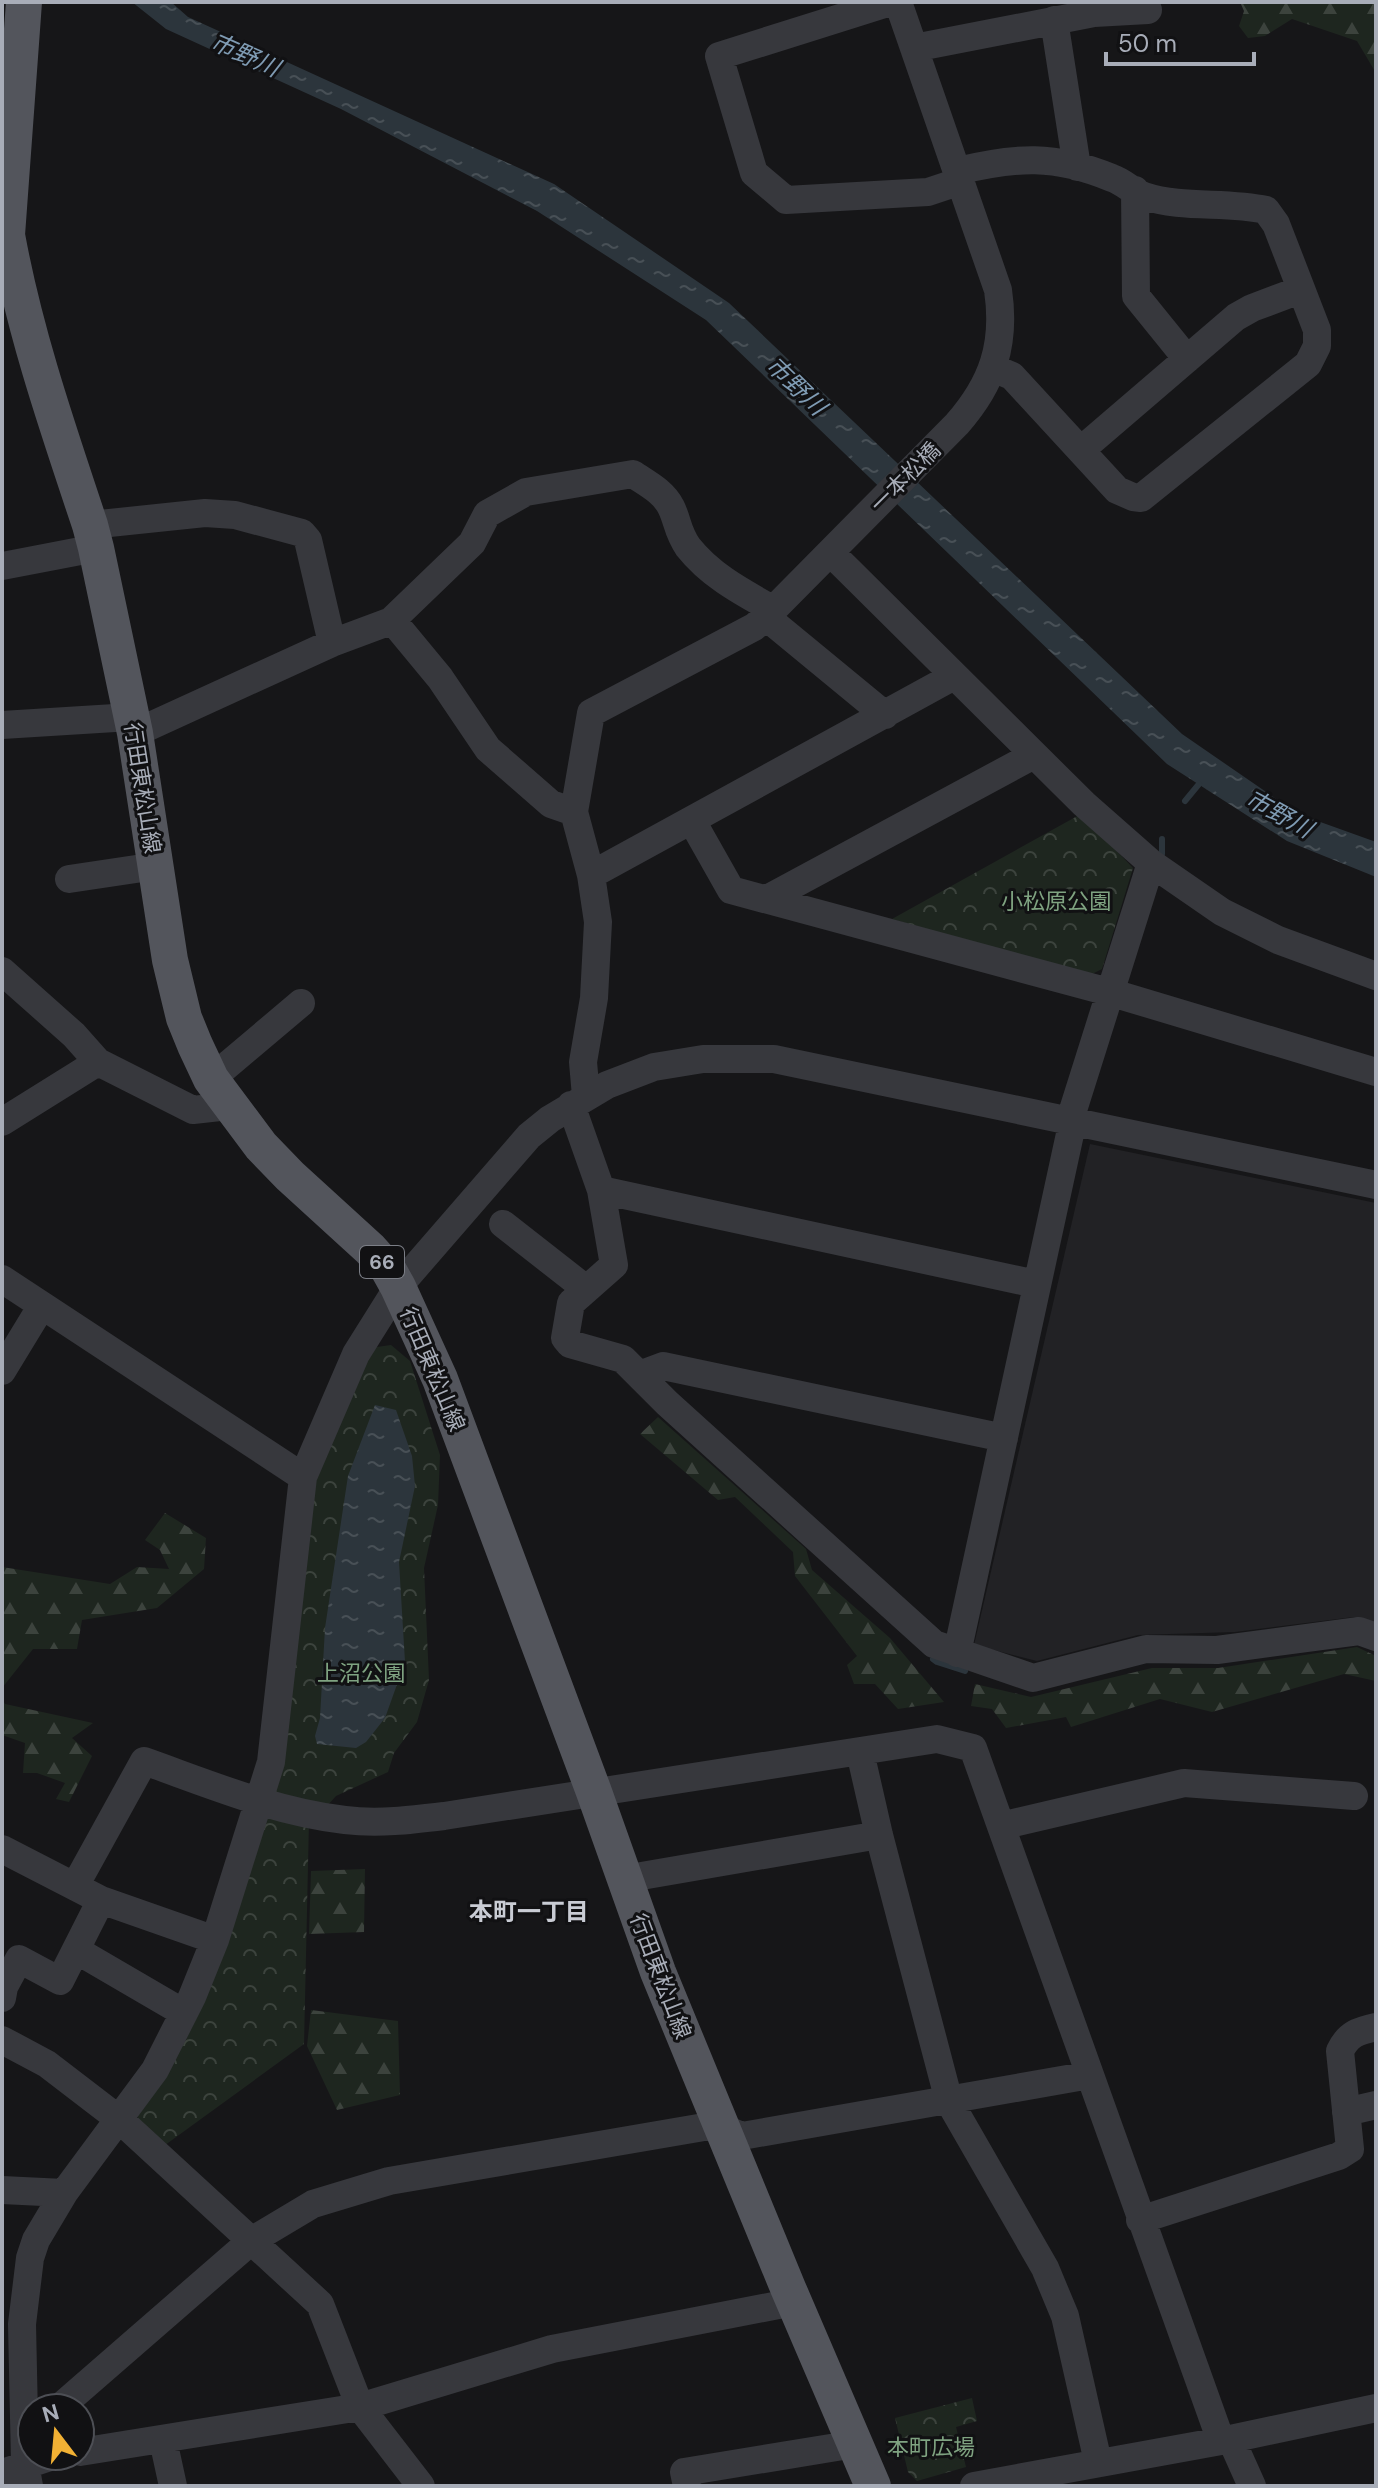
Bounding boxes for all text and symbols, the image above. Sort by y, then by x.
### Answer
scale bar [1106,16,1254,66]
water label: 市野川 [206,26,287,85]
text: 50 m [1118,28,1177,59]
water label: 市野川 [760,349,835,424]
street label: 一本松橋 [864,436,947,519]
street label: 行田東松山線 [118,721,167,856]
water label: 市野川 [1240,783,1321,846]
park label: 小松原公園 [1001,887,1111,916]
road number: 66 [360,1246,404,1278]
street label: 行田東松山線 [393,1303,472,1436]
park label: 上沼公園 [317,1659,405,1688]
district label: 本町一丁目 [469,1896,589,1927]
street label: 行田東松山線 [623,1909,698,2043]
north arrow [16,2392,96,2472]
text: N [39,2397,62,2429]
park label: 本町広場 [887,2433,975,2462]

